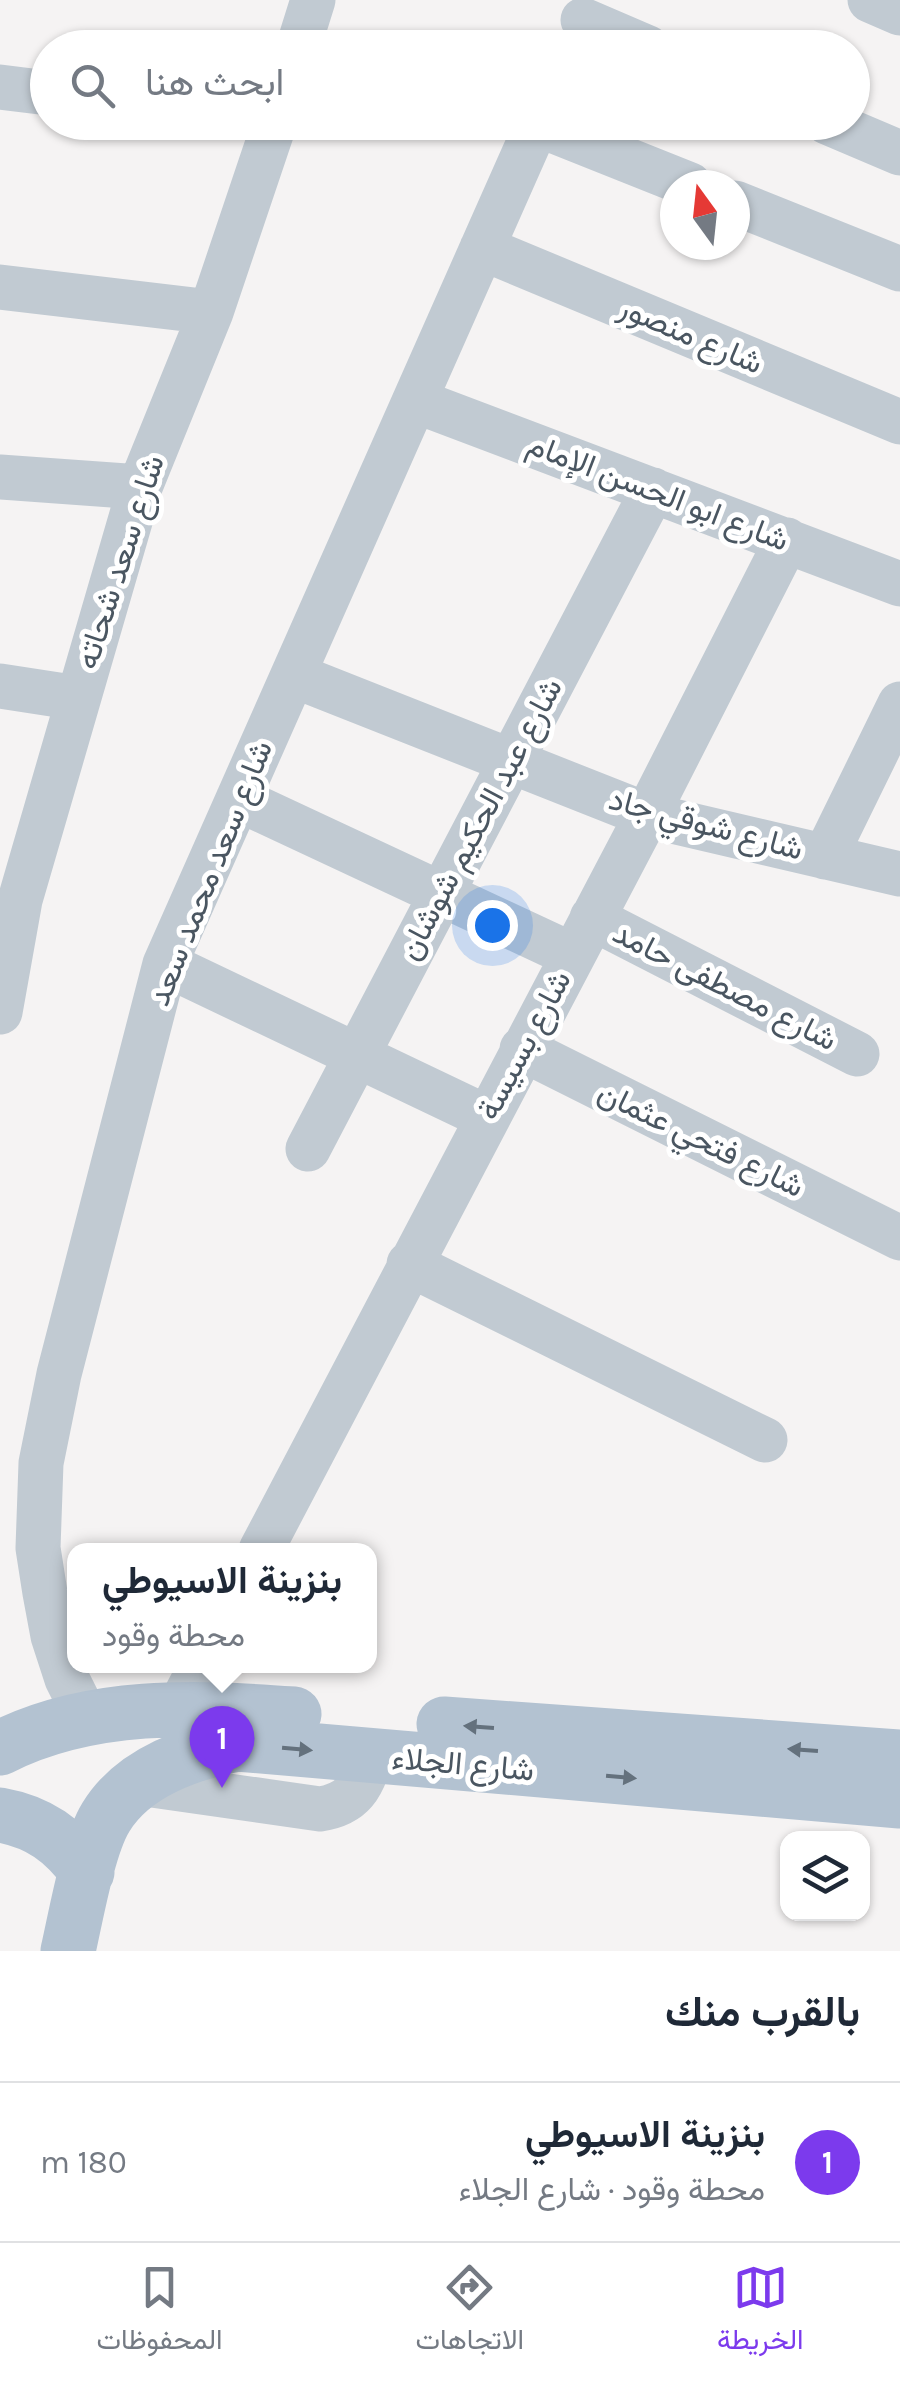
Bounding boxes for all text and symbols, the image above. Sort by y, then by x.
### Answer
search box [30,30,870,140]
icon: search [65,58,120,113]
text: ابحث هنا [145,60,284,105]
north arrow [660,170,750,260]
street label: شارع منصور [611,288,768,385]
street label: شارع ابو الحسن الإمام [521,425,794,562]
street label: شارع سعد شحاته [68,450,175,675]
street label: شارع عبد الحكيم شوشان [390,672,573,967]
street label: شارع سعد محمد سعد [140,735,283,1012]
street label: شارع شوقي جاد [603,780,807,874]
your location [467,900,518,951]
street label: شارع مصطفى حامد [606,914,843,1061]
street label: شارع بسيسة [469,964,581,1127]
street label: شارع فتحي عثمان [589,1073,810,1211]
popup [67,1543,377,1673]
text: بنزينة الاسيوطي [102,1558,342,1603]
text: محطة وقود [102,1617,245,1654]
pin: 1 [190,1706,254,1788]
one-way arrow [462,1719,494,1735]
street label: شارع الجلاء [390,1739,536,1792]
one-way arrow [282,1742,314,1758]
one-way arrow [786,1742,818,1758]
one-way arrow [606,1770,638,1786]
map controls [780,1831,870,1921]
button: layers [780,1831,870,1921]
text: بالقرب منك [665,1987,860,2037]
text: بنزينة الاسيوطي [525,2112,765,2157]
text: 180 m [40,2144,127,2181]
text: 1 [822,2144,833,2181]
text: محطة وقود · شارع الجلاء [458,2171,765,2208]
tab: المحفوظات [96,2260,223,2364]
tab: الاتجاهات [415,2260,524,2364]
tab: الخريطة [717,2260,804,2364]

